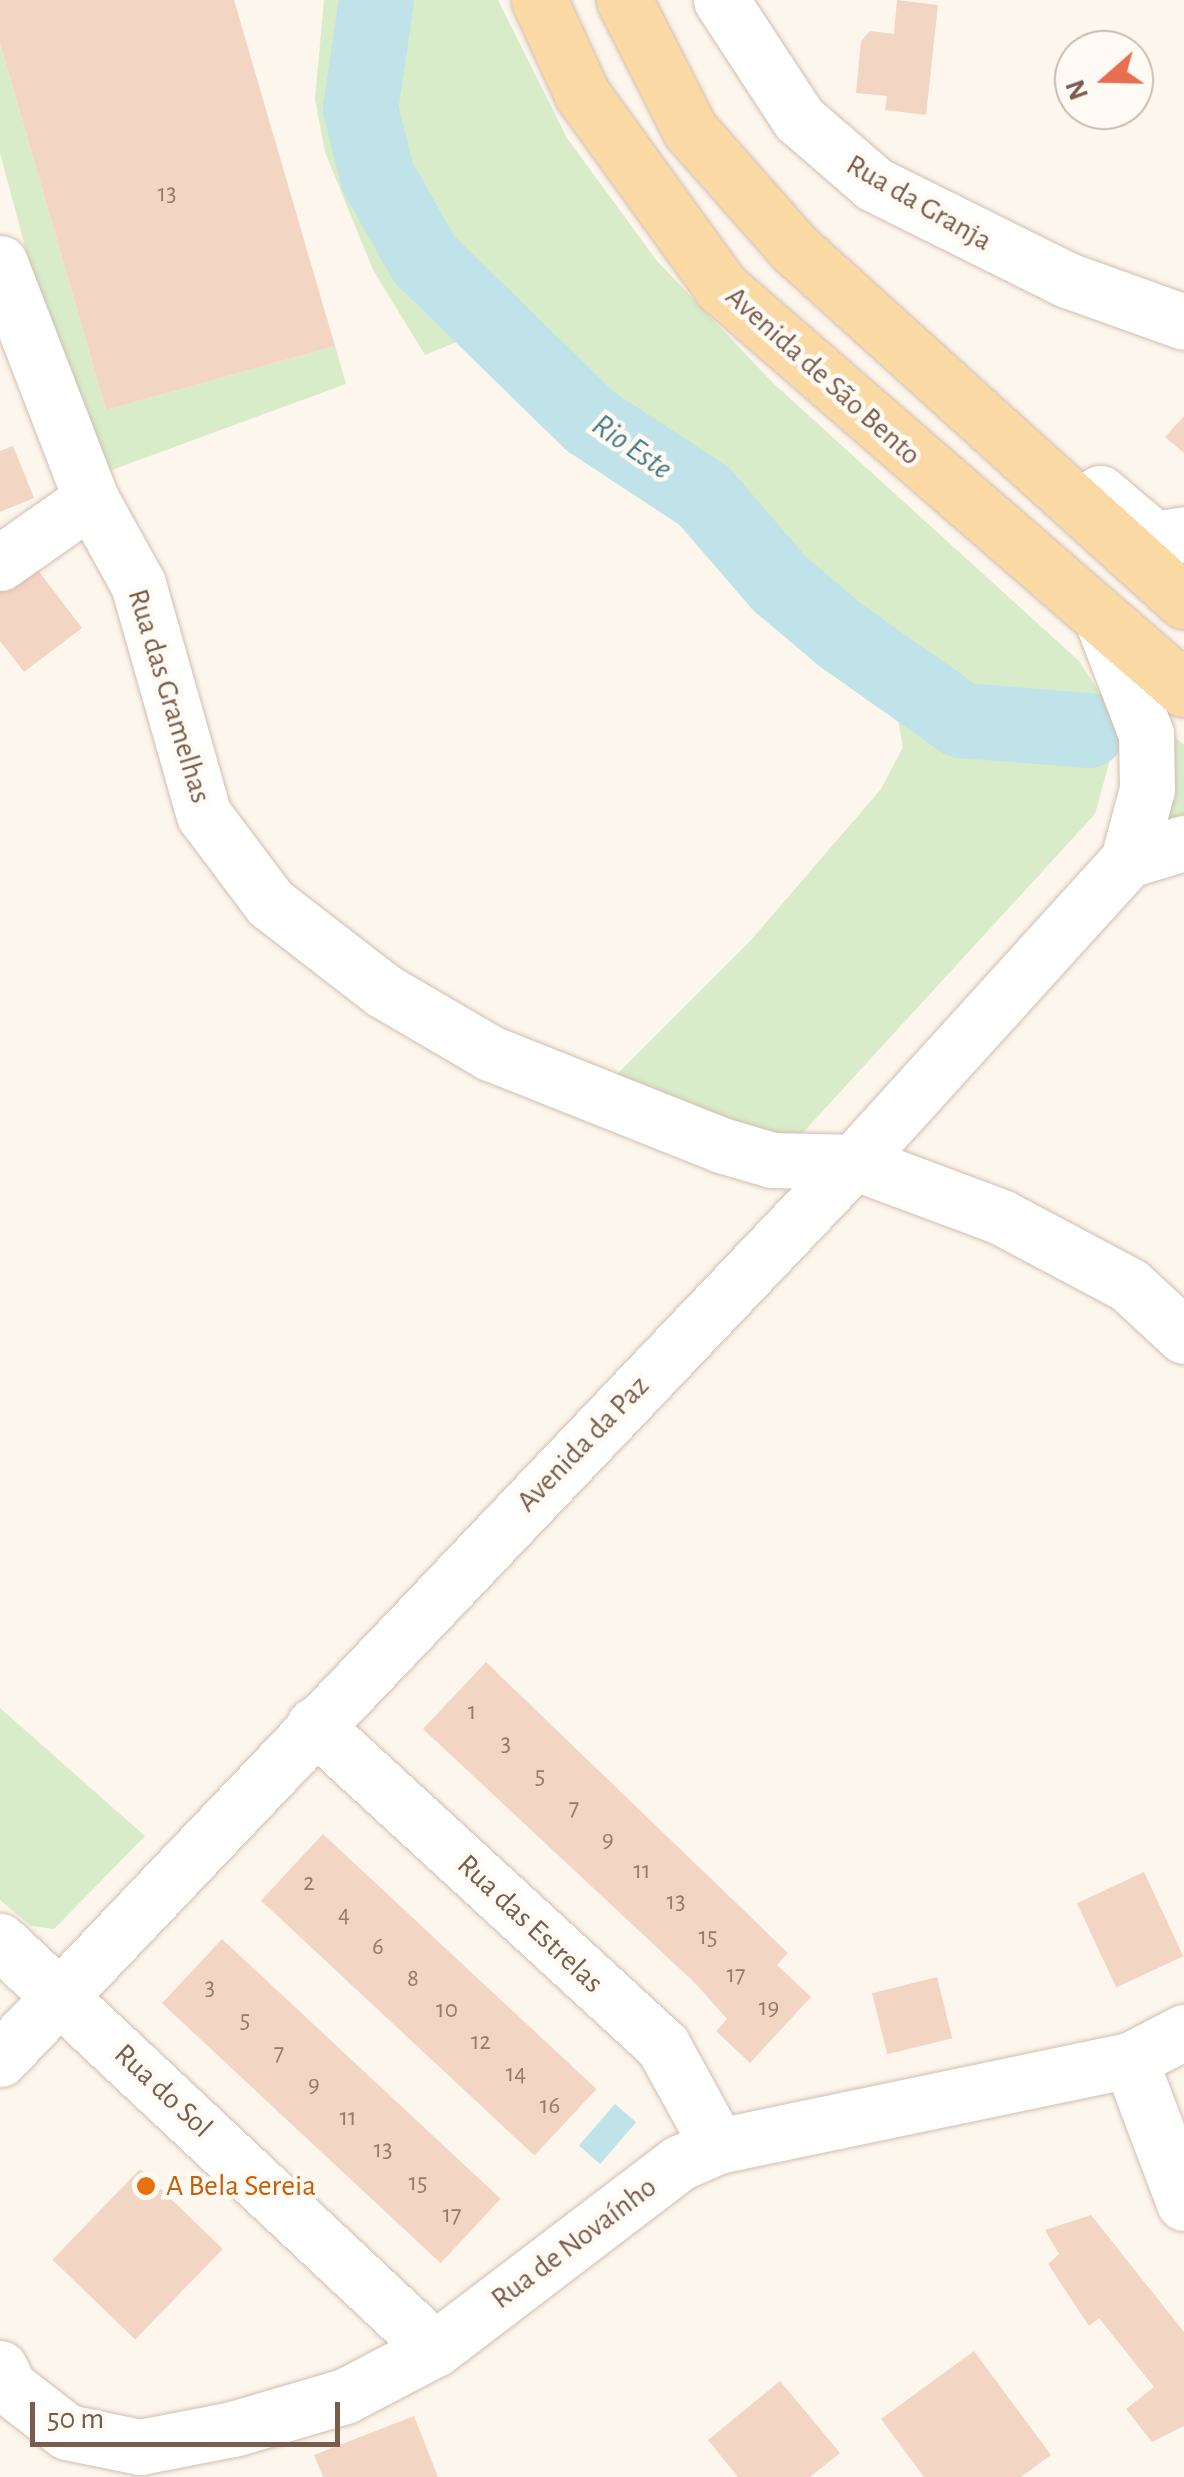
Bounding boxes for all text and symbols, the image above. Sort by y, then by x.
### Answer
north arrow [1054,30,1154,130]
text: N [1061,76,1094,104]
street label: Rua da Granja [840,147,998,259]
house number: 13 [158,179,176,209]
street label: Avenida de São Bento [718,279,928,473]
water label: Rio Este [585,406,679,488]
street label: Rua das Gramelhas [119,585,219,807]
street label: Avenida da Paz [509,1368,657,1520]
house number: 1 [468,1697,476,1727]
house number: 3 [501,1729,511,1759]
house number: 5 [535,1761,545,1791]
house number: 7 [569,1793,579,1823]
house number: 9 [602,1825,614,1855]
street label: Rua das Estrelas [449,1847,611,2001]
house number: 11 [633,1856,651,1886]
house number: 2 [303,1868,315,1898]
house number: 13 [667,1887,685,1917]
house number: 4 [338,1900,350,1930]
house number: 15 [698,1922,718,1952]
house number: 6 [372,1932,384,1962]
house number: 17 [726,1960,746,1990]
house number: 8 [407,1964,419,1994]
house number: 3 [205,1973,215,2003]
house number: 19 [759,1993,779,2023]
house number: 10 [436,1995,458,2025]
house number: 5 [240,2005,250,2035]
house number: 12 [471,2027,491,2057]
street label: Rua do Sol [106,2037,220,2145]
house number: 7 [274,2038,284,2068]
house number: 14 [506,2059,526,2089]
house number: 9 [308,2070,320,2100]
house number: 16 [540,2091,560,2121]
house number: 11 [339,2103,357,2133]
house number: 13 [374,2135,392,2165]
place label: A Bela Sereia [166,2168,316,2204]
house number: 15 [408,2168,428,2198]
street label: Rua de Novaínho [484,2169,664,2317]
marker: A Bela Sereia [135,2175,157,2197]
house number: 17 [442,2200,462,2230]
scale bar [35,2382,345,2444]
text: 50 m [47,2404,104,2434]

